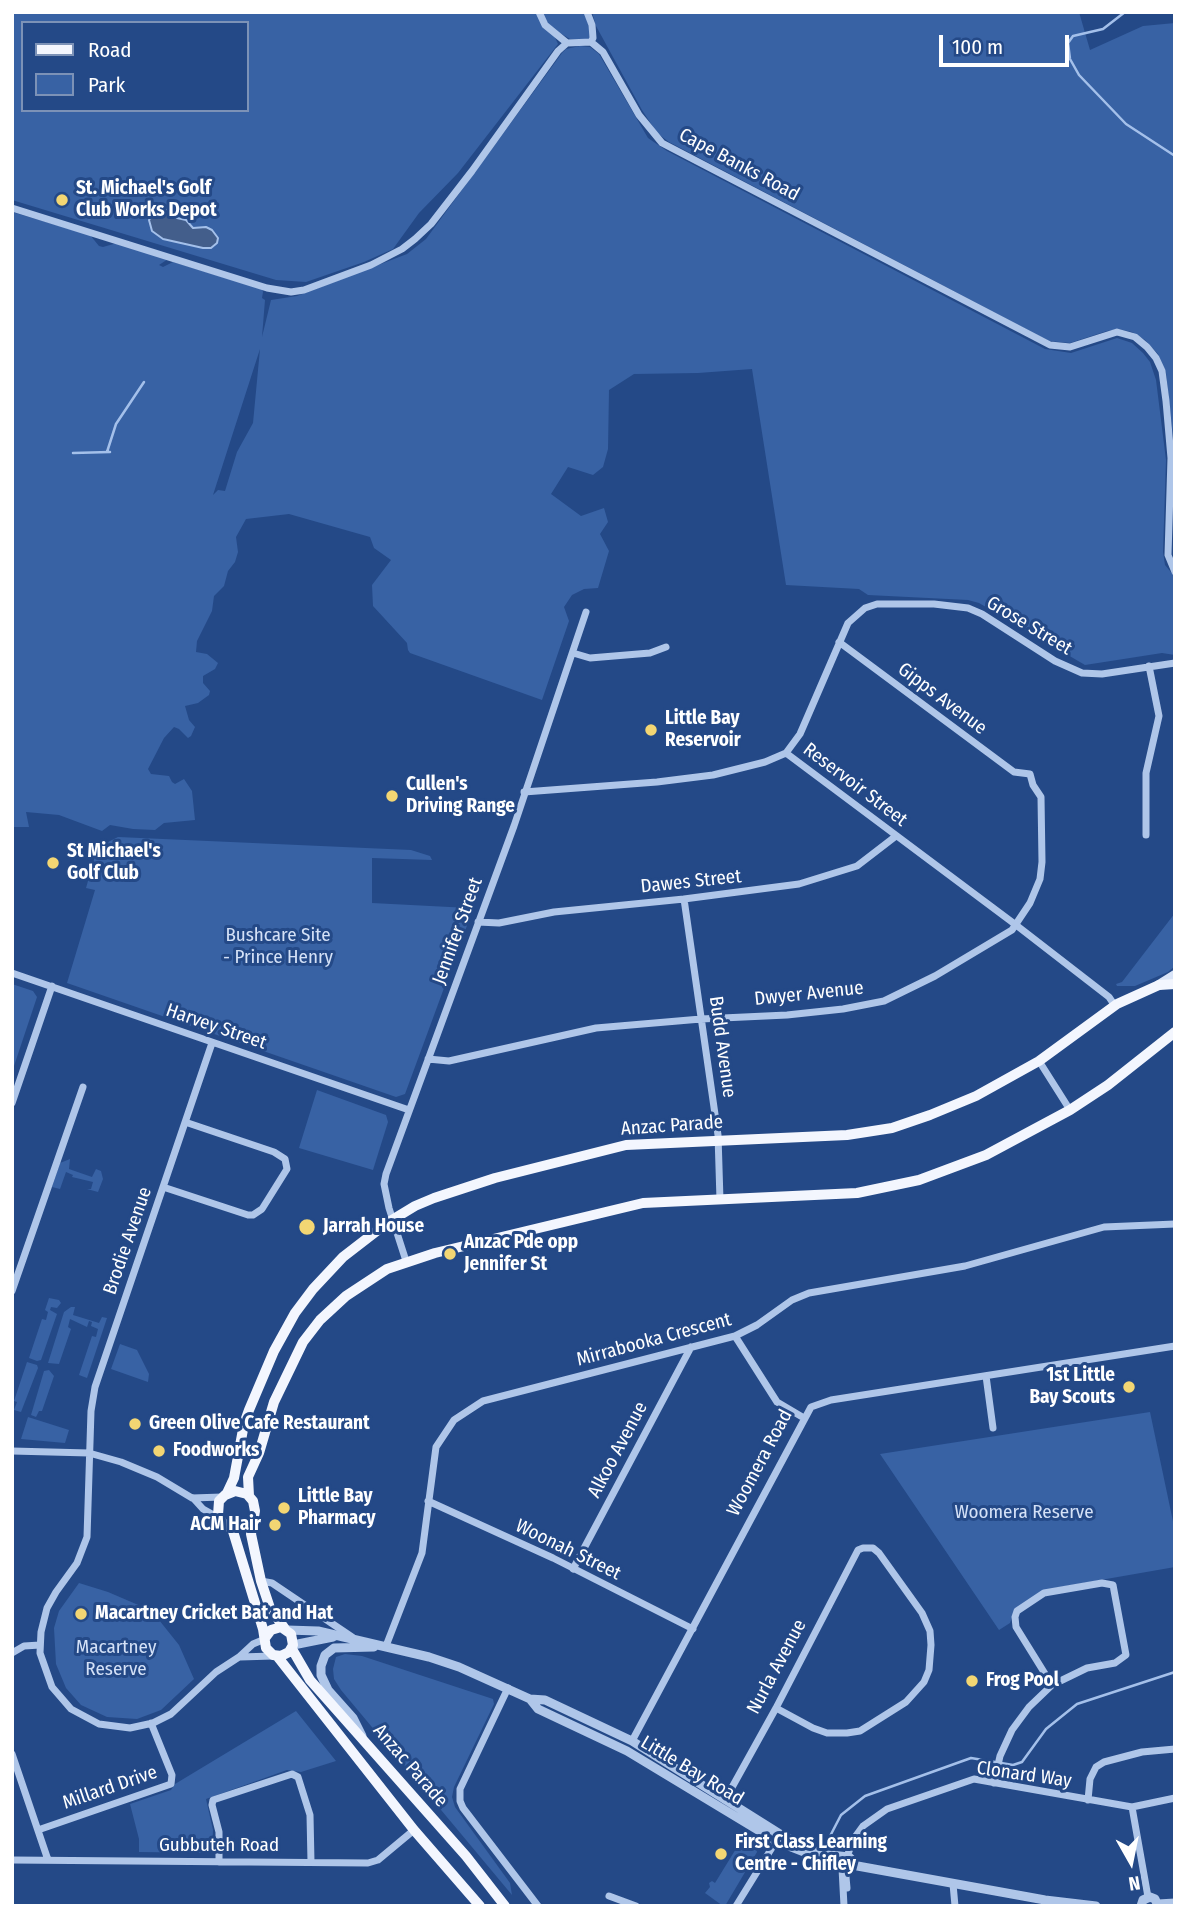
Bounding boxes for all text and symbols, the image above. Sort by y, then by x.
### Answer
legend [21,21,248,112]
scale bar [942,21,1072,65]
text: 100 m [952,34,1003,60]
text: Road [88,37,132,63]
text: Park [88,72,125,98]
street label: Cape Banks Road [675,124,803,206]
place label: St. Michael's Golf Club Works Depot [76,178,217,222]
marker: St. Michael's Golf Club Works Depot [54,192,70,208]
street label: Grose Street [982,592,1076,660]
street label: Gipps Avenue [893,658,991,740]
place label: Little Bay Reservoir [665,708,741,752]
marker: Little Bay Reservoir [643,722,659,738]
street label: Reservoir Street [798,738,912,832]
place label: Cullen's Driving Range [406,774,515,818]
marker: Cullen's Driving Range [384,788,400,804]
place label: St Michael's Golf Club [67,841,161,885]
marker: St Michael's Golf Club [45,855,61,871]
street label: Dawes Street [639,865,743,899]
street label: Jennifer Street [428,874,488,988]
park label: Bushcare Site - Prince Henry [223,925,333,969]
street label: Dwyer Avenue [753,977,865,1011]
street label: Budd Avenue [704,995,740,1099]
street label: Harvey Street [163,999,269,1055]
street label: Anzac Parade [620,1111,724,1141]
street label: Brodie Avenue [99,1184,157,1298]
place label: Jarrah House [323,1216,424,1238]
marker: Jarrah House [297,1217,317,1237]
place label: Anzac Pde opp Jennifer St [464,1232,578,1276]
marker: Anzac Pde opp Jennifer St [442,1246,458,1262]
street label: Mirrabooka Crescent [574,1308,734,1372]
place label: 1st Little Bay Scouts [1029,1365,1115,1409]
marker: 1st Little Bay Scouts [1121,1379,1137,1395]
street label: Alkoo Avenue [583,1398,653,1502]
street label: Woomera Road [722,1406,798,1520]
place label: Green Olive Cafe Restaurant [149,1413,370,1435]
marker: Green Olive Cafe Restaurant [127,1416,143,1432]
place label: Foodworks [173,1440,259,1462]
marker: Foodworks [151,1443,167,1459]
place label: Little Bay Pharmacy [298,1486,376,1530]
marker: Little Bay Pharmacy [276,1500,292,1516]
park label: Woomera Reserve [954,1502,1094,1524]
place label: ACM Hair [191,1514,261,1536]
street label: Woonah Street [512,1515,624,1585]
marker: ACM Hair [267,1517,283,1533]
place label: Macartney Cricket Bat and Hat [95,1603,333,1625]
marker: Macartney Cricket Bat and Hat [73,1606,89,1622]
street label: Nurla Avenue [743,1616,811,1718]
park label: Macartney Reserve [76,1637,156,1681]
place label: Frog Pool [986,1670,1059,1692]
marker: Frog Pool [964,1673,980,1689]
street label: Anzac Parade [368,1720,452,1812]
street label: Little Bay Road [636,1731,748,1811]
street label: Clonard Way [975,1757,1073,1793]
street label: Millard Drive [60,1761,160,1815]
north arrow [1096,1827,1166,1897]
place label: First Class Learning Centre - Chifley [735,1832,887,1876]
street label: Gubbuteh Road [159,1835,279,1857]
marker: First Class Learning Centre - Chifley [713,1846,729,1862]
text: N [1127,1871,1142,1895]

